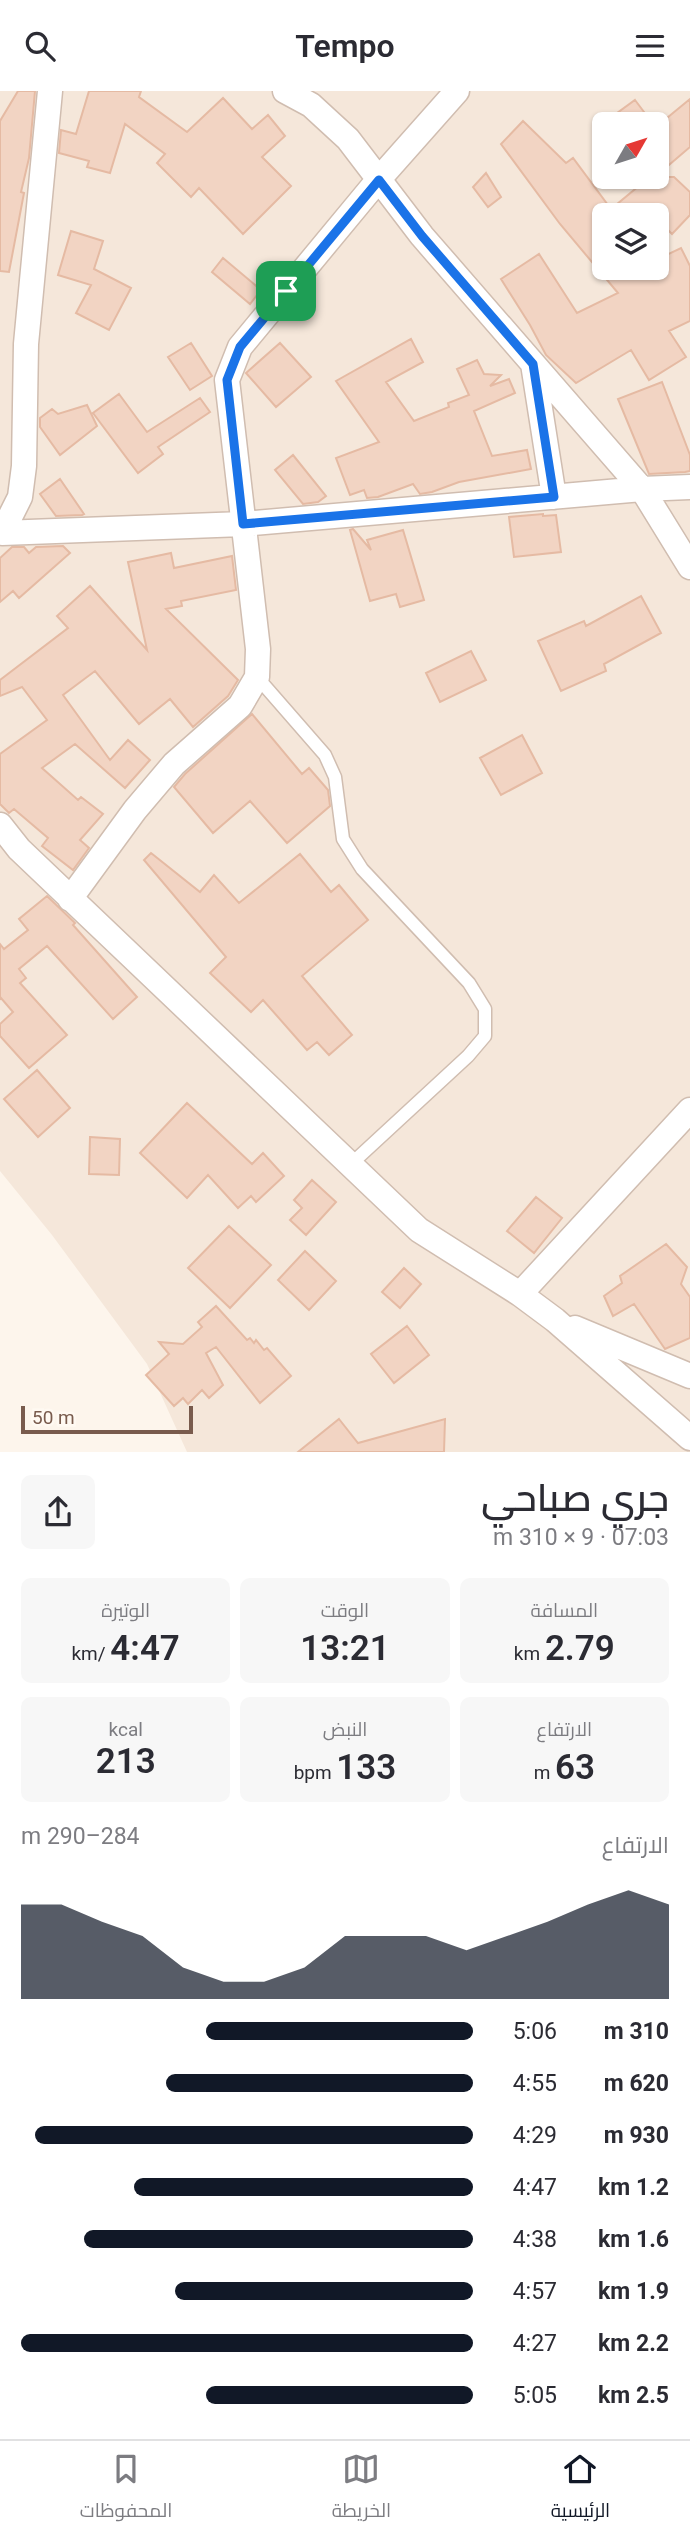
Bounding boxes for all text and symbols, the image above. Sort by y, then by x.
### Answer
icon: search [21,27,59,65]
text: Tempo [295,27,395,65]
icon: menu [631,27,669,65]
north arrow [592,112,668,189]
map controls [592,112,669,280]
button: layers [592,203,669,280]
pin [256,261,316,321]
icon: arrive [267,272,305,310]
scale bar [21,1403,192,1435]
text: 50 m [32,1406,75,1429]
button: share [21,1475,95,1549]
text: جري صباحي [481,1476,669,1520]
text: 07:03 · 9 × 310 m [493,1524,669,1551]
text: الوتيرة [101,1599,150,1622]
text: الوقت [321,1599,369,1622]
text: المسافة [531,1599,598,1622]
text: 4:47 [110,1628,180,1669]
text: 13:21 [300,1628,390,1669]
text: 2.79 [545,1628,615,1669]
text: /km [71,1642,110,1665]
text: km [514,1642,545,1665]
text: kcal [109,1718,143,1741]
text: النبض [323,1718,367,1741]
text: الارتفاع [537,1718,592,1741]
text: 213 [96,1741,156,1782]
text: 133 [336,1747,396,1788]
text: 63 [555,1747,595,1788]
text: bpm [294,1761,336,1784]
text: m [534,1761,555,1784]
text: 284–290 m [21,1823,140,1850]
text: الارتفاع [602,1832,669,1859]
text: 5:06 [513,2018,557,2045]
text: 310 m [604,2018,669,2045]
text: 4:55 [513,2070,557,2097]
text: 620 m [604,2070,669,2097]
text: 4:29 [513,2122,557,2149]
text: 930 m [604,2122,669,2149]
text: 4:47 [513,2174,557,2201]
text: 1.2 km [598,2174,669,2201]
text: 4:38 [513,2226,557,2253]
text: 1.6 km [598,2226,669,2253]
text: 4:57 [513,2278,557,2305]
text: 1.9 km [598,2278,669,2305]
text: 4:27 [513,2330,557,2357]
text: 2.2 km [598,2330,669,2357]
text: 5:05 [513,2382,557,2409]
text: 2.5 km [598,2382,669,2409]
tab: المحفوظات [80,2450,172,2528]
tab: الخريطة [332,2450,391,2528]
tab: الرئيسية [551,2450,610,2528]

